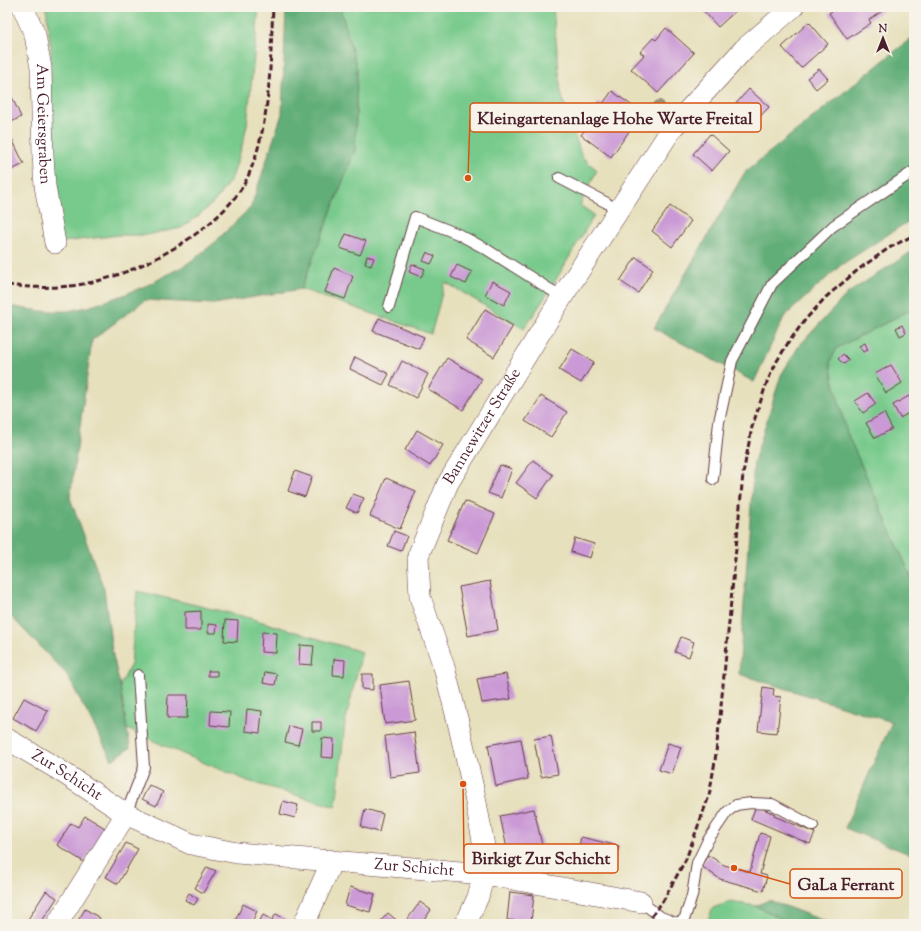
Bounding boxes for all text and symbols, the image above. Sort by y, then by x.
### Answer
north arrow [863,18,903,58]
text: N [878,21,888,37]
street label: Am Geiersgraben [29,63,56,186]
callout: Kleingartenanlage Hohe Warte Freital [470,103,761,132]
text: Kleingartenanlage Hohe Warte Freital [477,108,753,132]
street label: Bannewitzer Straße [438,364,527,489]
street label: Zur Schicht [27,744,107,807]
callout: Birkigt Zur Schicht [464,844,618,873]
text: Birkigt Zur Schicht [472,848,610,872]
street label: Zur Schicht [373,853,456,883]
callout: GaLa Ferrant [790,869,902,898]
text: GaLa Ferrant [798,874,895,898]

